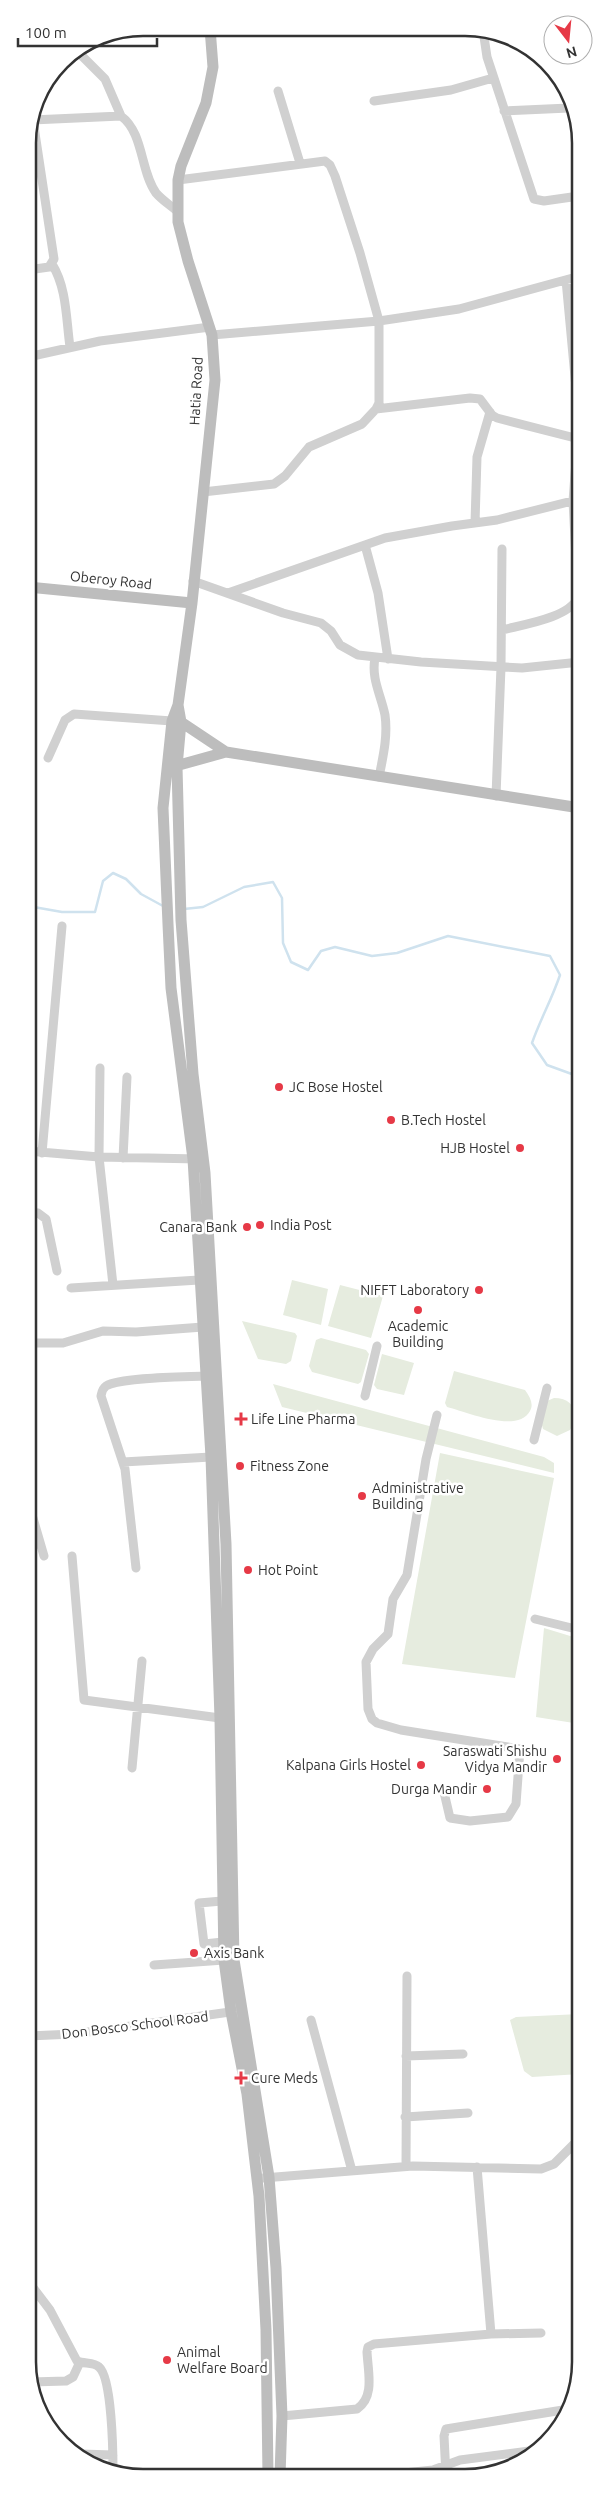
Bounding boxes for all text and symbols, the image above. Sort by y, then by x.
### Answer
scale bar [18,15,156,47]
north arrow [543,15,593,65]
text: 100 m [25,24,67,41]
text: N [564,43,579,62]
street label: Hatia Road [186,356,206,426]
street label: Oberoy Road [69,568,153,592]
place label: JC Bose Hostel [289,1079,383,1095]
marker: JC Bose Hostel [273,1081,285,1093]
place label: B.Tech Hostel [401,1112,486,1128]
marker: B.Tech Hostel [385,1114,397,1126]
place label: HJB Hostel [440,1140,510,1156]
marker: HJB Hostel [514,1142,526,1154]
place label: India Post [270,1217,332,1233]
place label: Canara Bank [159,1219,237,1235]
marker: India Post [254,1219,266,1231]
marker: Canara Bank [241,1221,253,1233]
place label: NIFFT Laboratory [360,1282,469,1298]
marker: NIFFT Laboratory [473,1284,485,1296]
marker: Academic Building [412,1304,424,1316]
place label: Academic Building [388,1318,449,1350]
place label: Life Line Pharma [251,1411,355,1427]
marker: Life Line Pharma [235,1413,247,1425]
place label: Fitness Zone [250,1458,329,1474]
marker: Fitness Zone [234,1460,246,1472]
place label: Administrative Building [372,1480,464,1512]
marker: Administrative Building [356,1490,368,1502]
place label: Hot Point [258,1562,318,1578]
marker: Hot Point [242,1564,254,1576]
place label: Saraswati Shishu Vidya Mandir [443,1743,548,1775]
marker: Saraswati Shishu Vidya Mandir [551,1753,563,1765]
place label: Kalpana Girls Hostel [286,1757,411,1773]
marker: Kalpana Girls Hostel [415,1759,427,1771]
place label: Durga Mandir [391,1781,478,1797]
marker: Durga Mandir [481,1783,493,1795]
place label: Axis Bank [204,1945,264,1961]
marker: Axis Bank [188,1947,200,1959]
street label: Don Bosco School Road [61,2008,209,2042]
place label: Cure Meds [251,2070,318,2086]
marker: Cure Meds [235,2072,247,2084]
place label: Animal Welfare Board [177,2344,268,2376]
marker: Animal Welfare Board [161,2354,173,2366]

